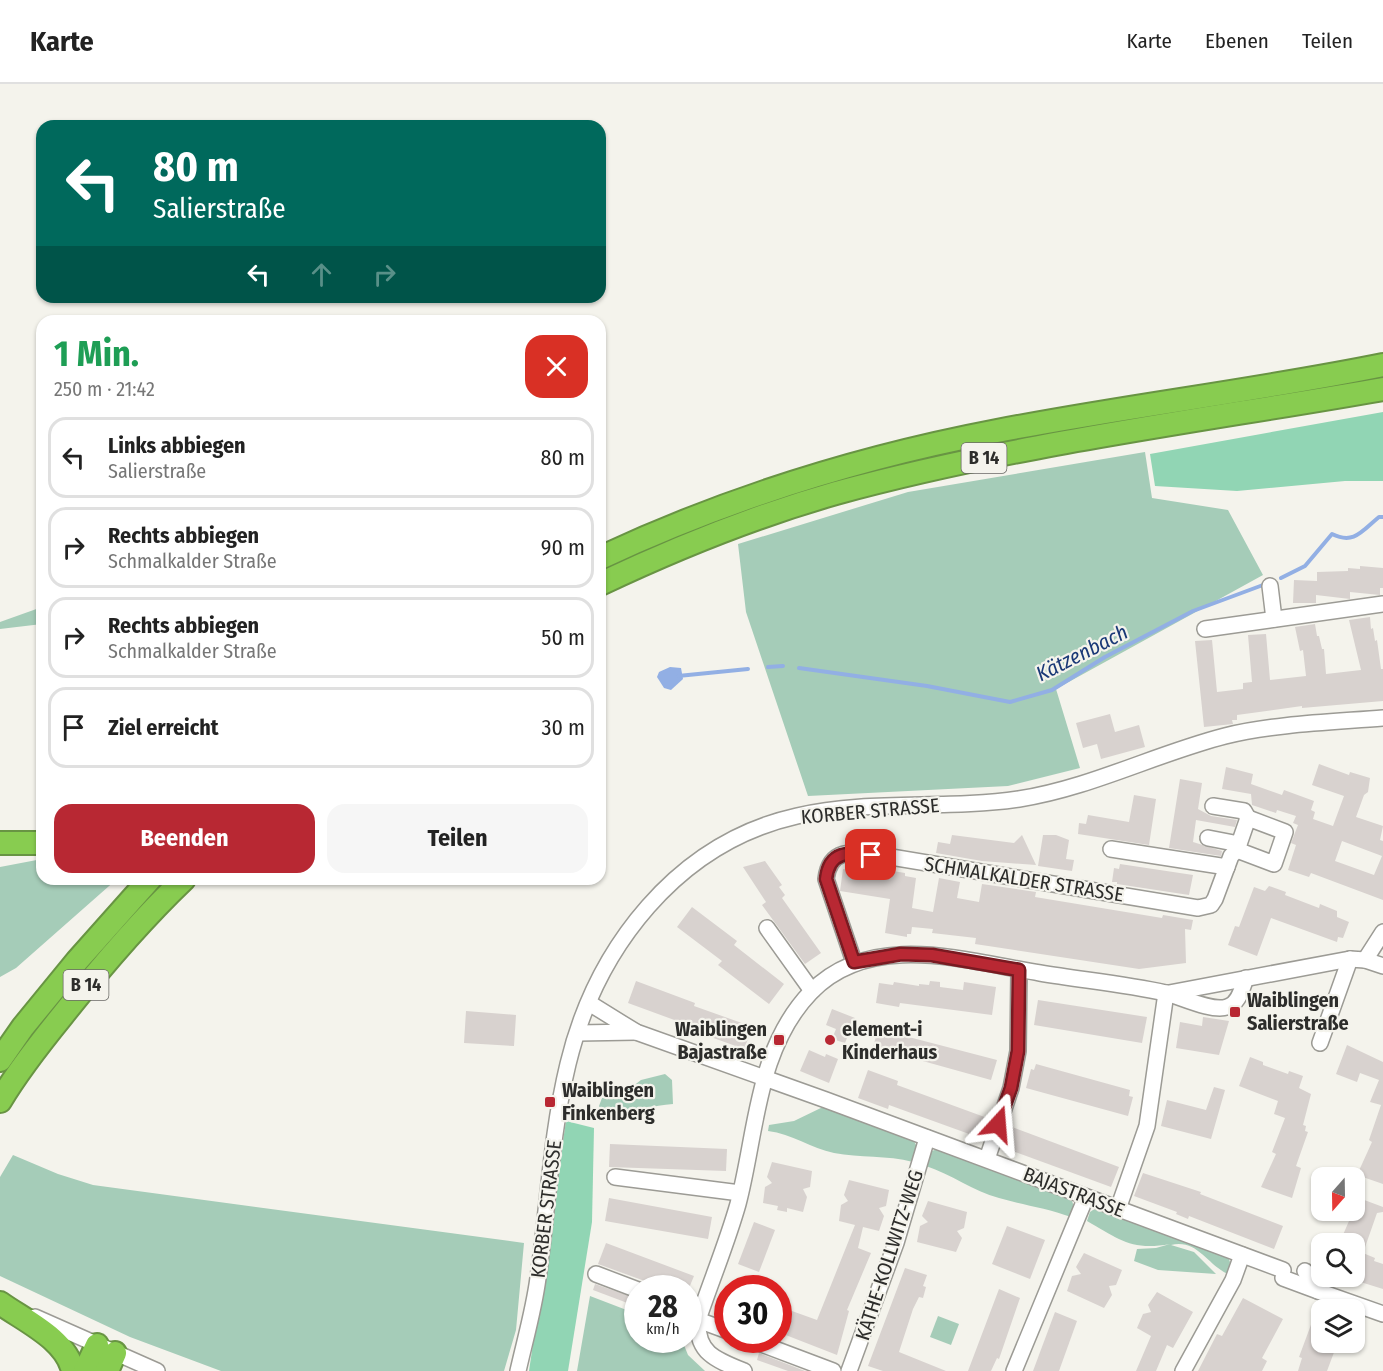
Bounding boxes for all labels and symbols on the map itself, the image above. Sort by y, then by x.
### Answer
road number: B 14 [962,443,1006,473]
water label: Kätzenbach [1032,619,1132,687]
street label: KORBER STRASSE [800,793,940,829]
pin [845,829,896,880]
street label: SCHMALKALDER STRASSE [923,851,1125,907]
road number: B 14 [64,970,109,1000]
place label: Waiblingen Salierstraße [1247,988,1349,1035]
marker: Waiblingen Salierstraße [1228,1005,1242,1019]
place label: Waiblingen Bajastraße [675,1017,767,1064]
place label: element-i Kinderhaus [842,1017,937,1064]
marker: Waiblingen Bajastraße [772,1033,786,1047]
marker: element-i Kinderhaus [823,1033,837,1047]
place label: Waiblingen Finkenberg [562,1078,655,1125]
position arrow [966,1092,1030,1156]
marker: Waiblingen Finkenberg [543,1095,557,1109]
street label: KORBER STRASSE [526,1139,566,1279]
street label: BAJASTRASSE [1020,1162,1128,1222]
street label: KÄTHE-KOLLWITZ-WEG [850,1167,928,1343]
north arrow [1311,1167,1365,1221]
speed limit sign: 30 [714,1275,792,1353]

